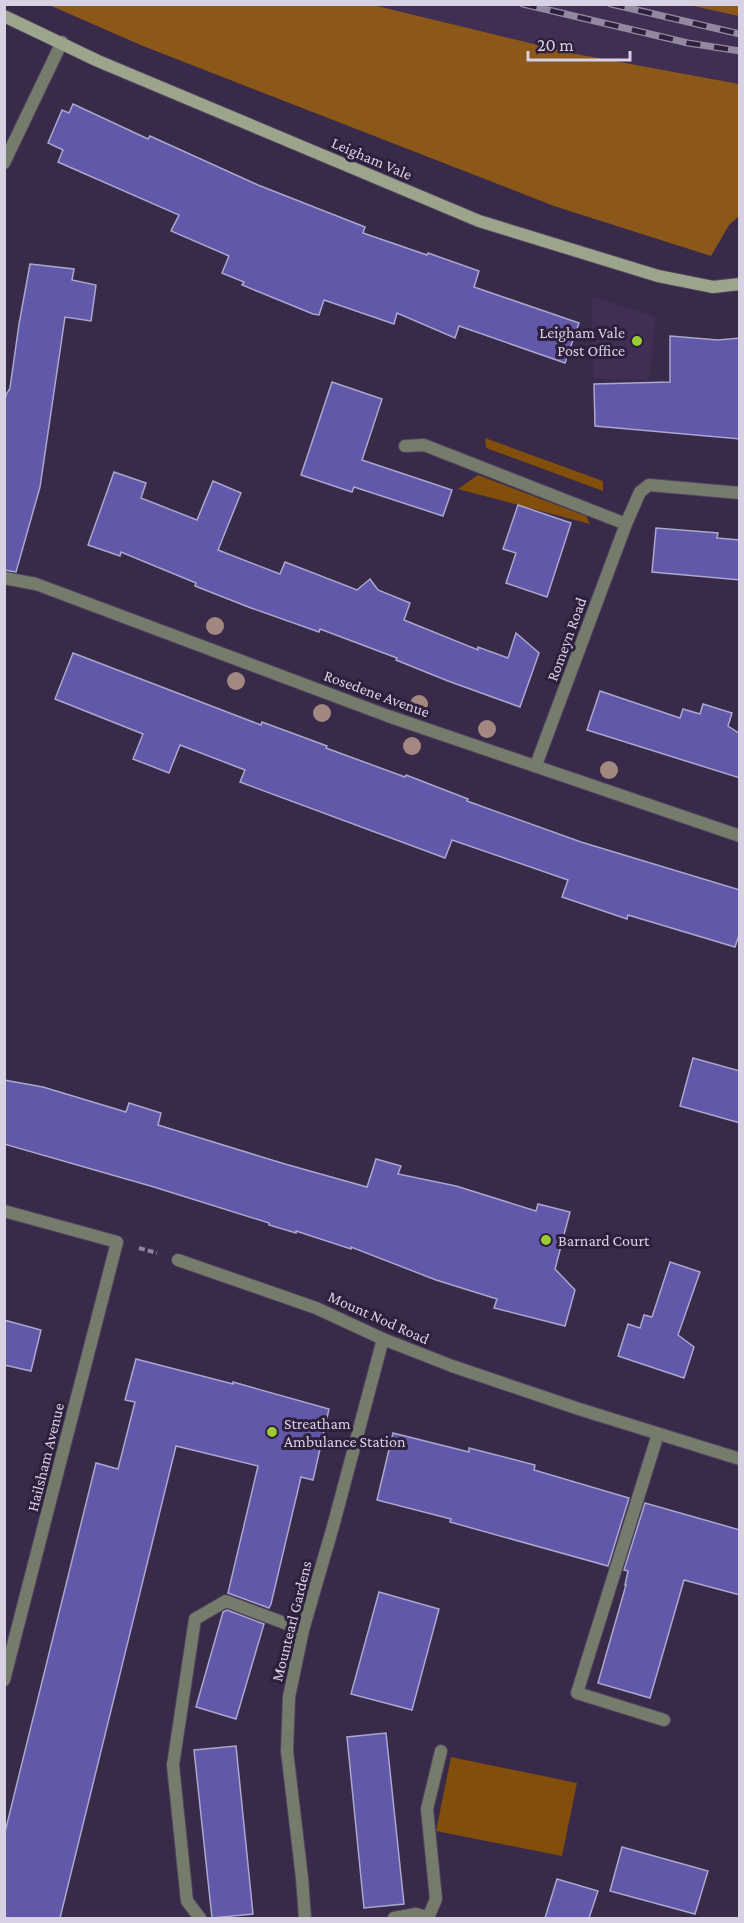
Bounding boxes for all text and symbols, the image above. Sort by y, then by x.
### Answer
scale bar [528,24,630,62]
text: 20 m [537,35,574,55]
street label: Leigham Vale [329,134,415,184]
place label: Leigham Vale Post Office [539,324,625,359]
marker: Leigham Vale Post Office [630,334,644,348]
street label: Romeyn Road [543,594,591,684]
street label: Rosedene Avenue [322,666,432,720]
place label: Barnard Court [558,1232,650,1249]
marker: Barnard Court [539,1233,553,1247]
street label: Mount Nod Road [326,1288,432,1348]
street label: Hailsham Avenue [24,1401,67,1513]
place label: Streatham Ambulance Station [284,1415,406,1450]
marker: Streatham Ambulance Station [265,1425,279,1439]
street label: Mountearl Gardens [268,1559,315,1683]

